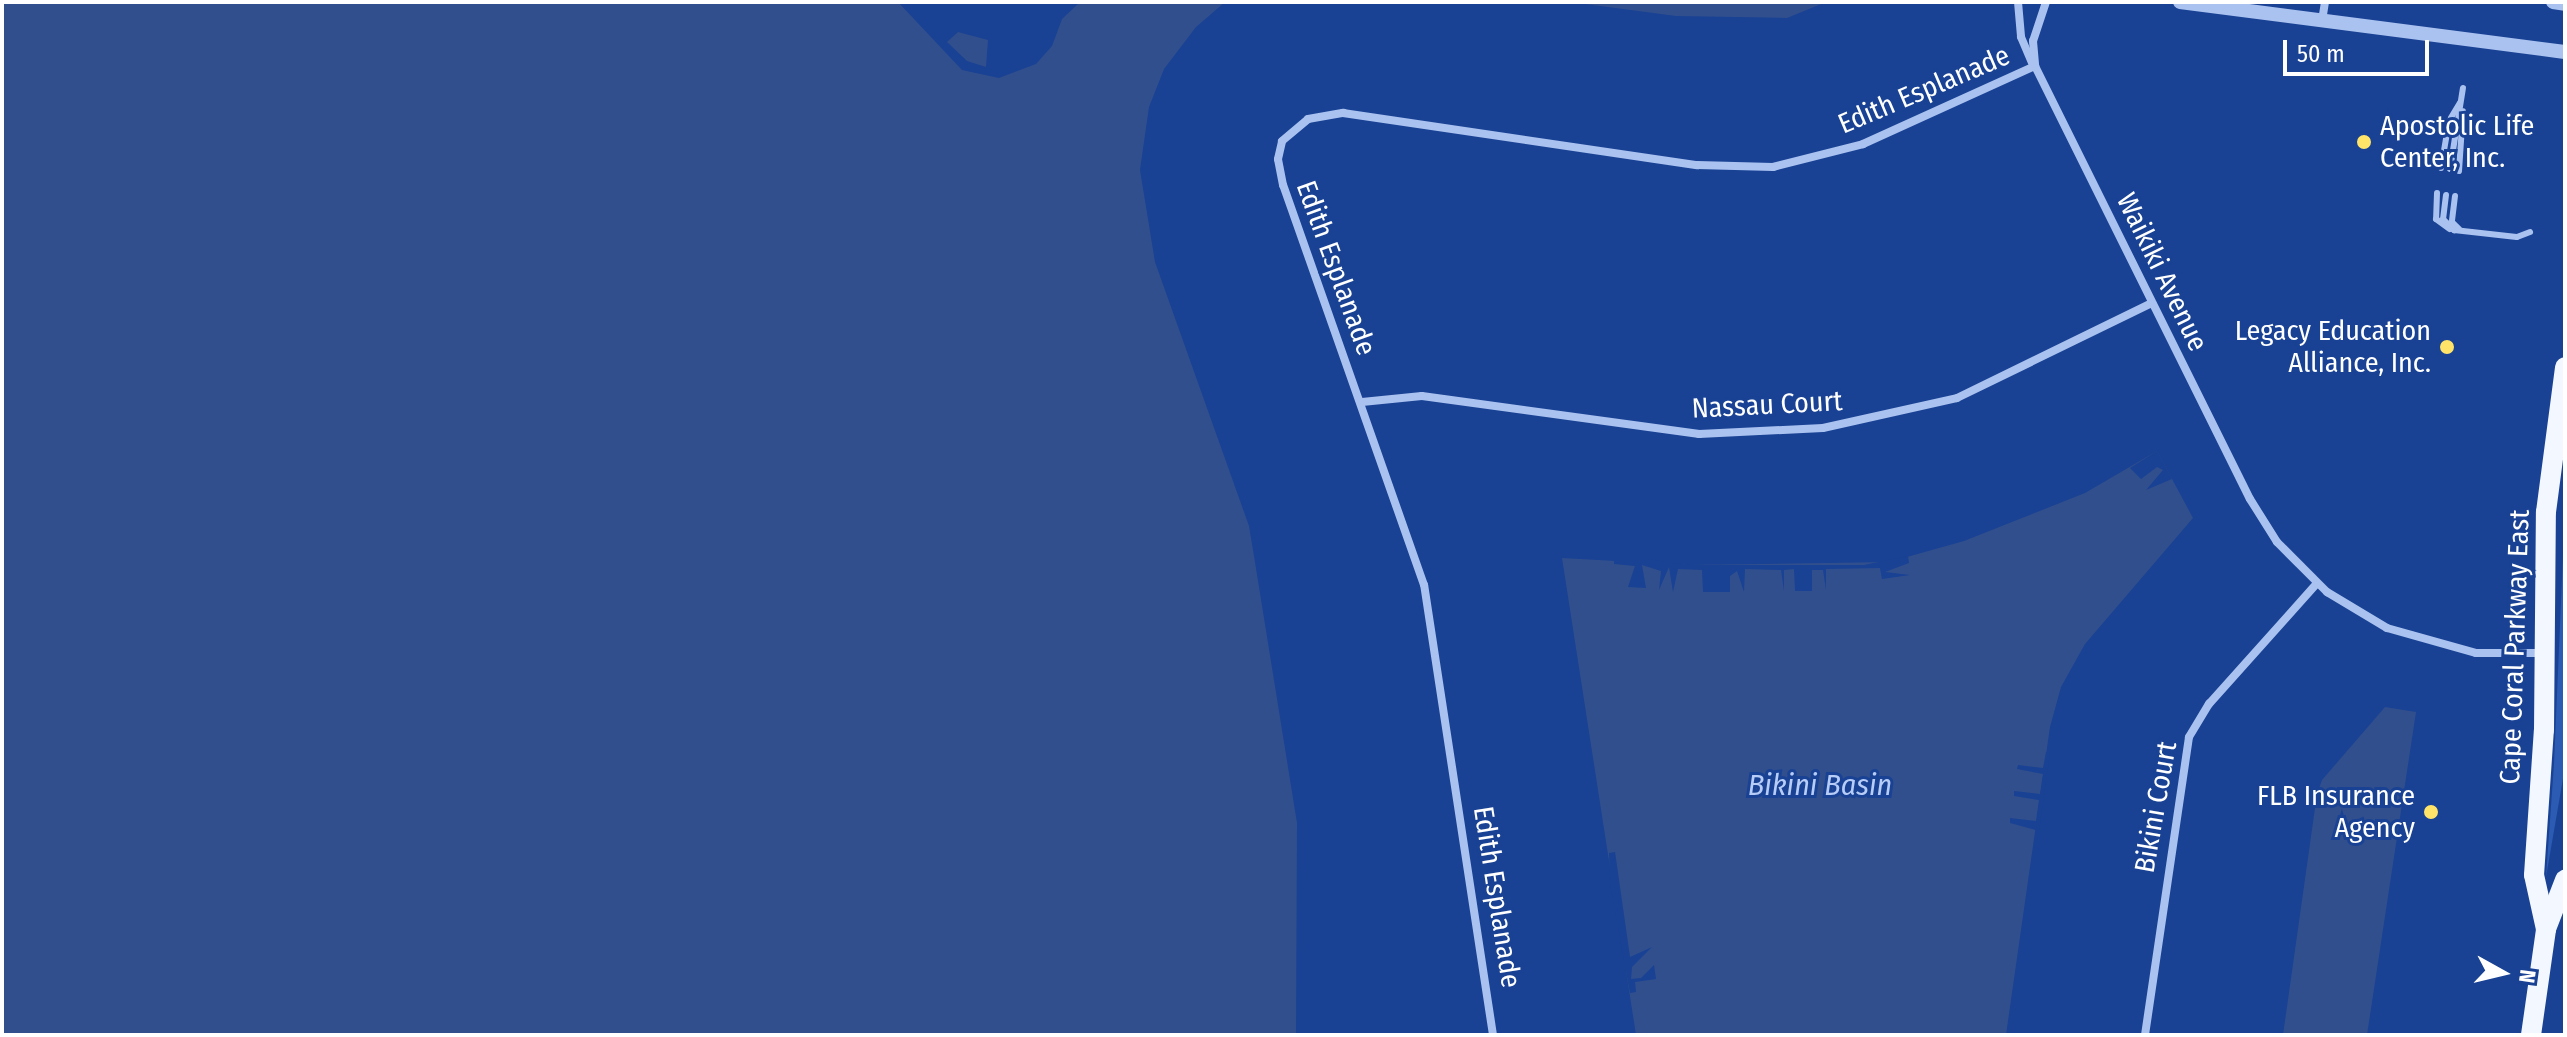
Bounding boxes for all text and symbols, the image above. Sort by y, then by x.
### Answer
scale bar [2287,24,2433,74]
street label: Edith Esplanade [1833,39,2015,141]
text: 50 m [2297,40,2345,68]
place label: Apostolic Life Center, Inc. [2380,109,2534,175]
marker: Apostolic Life Center, Inc. [2355,133,2373,151]
street label: Edith Esplanade [1289,176,1383,360]
street label: Waikiki Avenue [2109,187,2215,357]
place label: Legacy Education Alliance, Inc. [2235,314,2431,380]
marker: Legacy Education Alliance, Inc. [2438,338,2456,356]
street label: Nassau Court [1691,384,1843,426]
street label: Cape Coral Parkway East [2493,509,2537,785]
street label: Bikini Court [2128,739,2184,875]
water label: Bikini Basin [1748,767,1892,803]
place label: FLB Insurance Agency [2257,779,2415,845]
marker: FLB Insurance Agency [2422,803,2440,821]
street label: Edith Esplanade [1466,804,1528,990]
north arrow [2463,933,2543,1013]
text: N [2513,968,2542,985]

